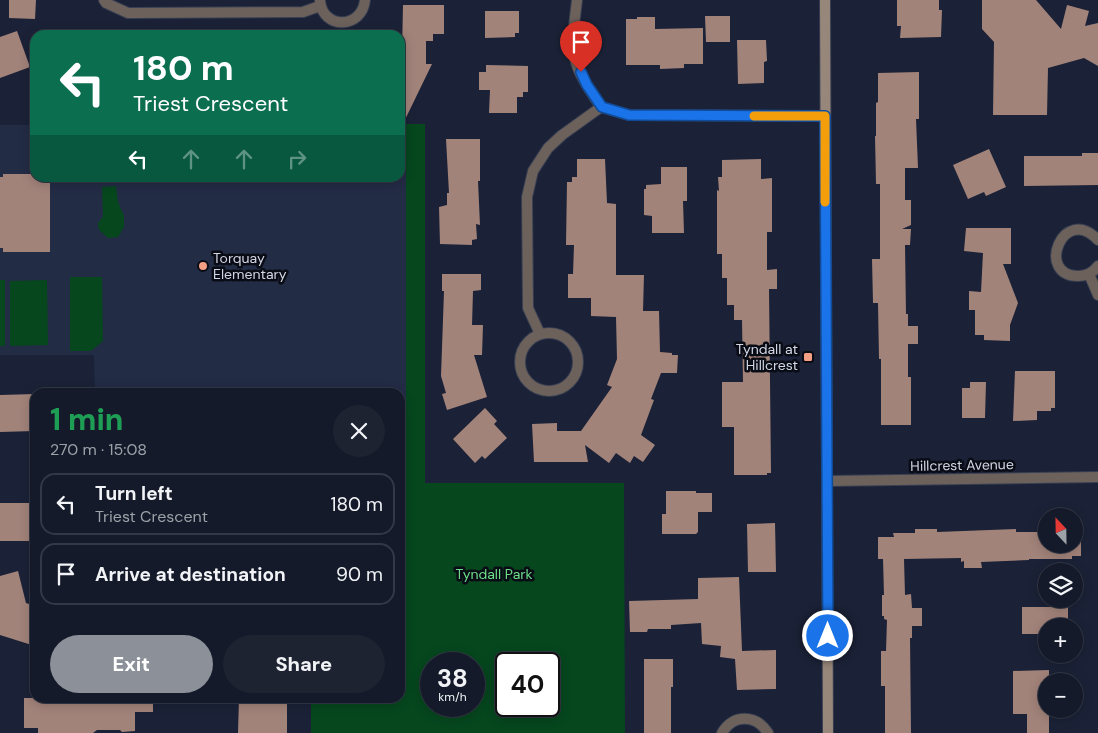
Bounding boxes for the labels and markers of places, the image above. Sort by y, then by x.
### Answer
pin [560,21,602,72]
place label: Torquay Elementary [213,249,287,283]
marker: Torquay Elementary [197,260,209,272]
place label: Tyndall at Hillcrest [736,340,798,374]
marker: Tyndall at Hillcrest [802,351,814,363]

